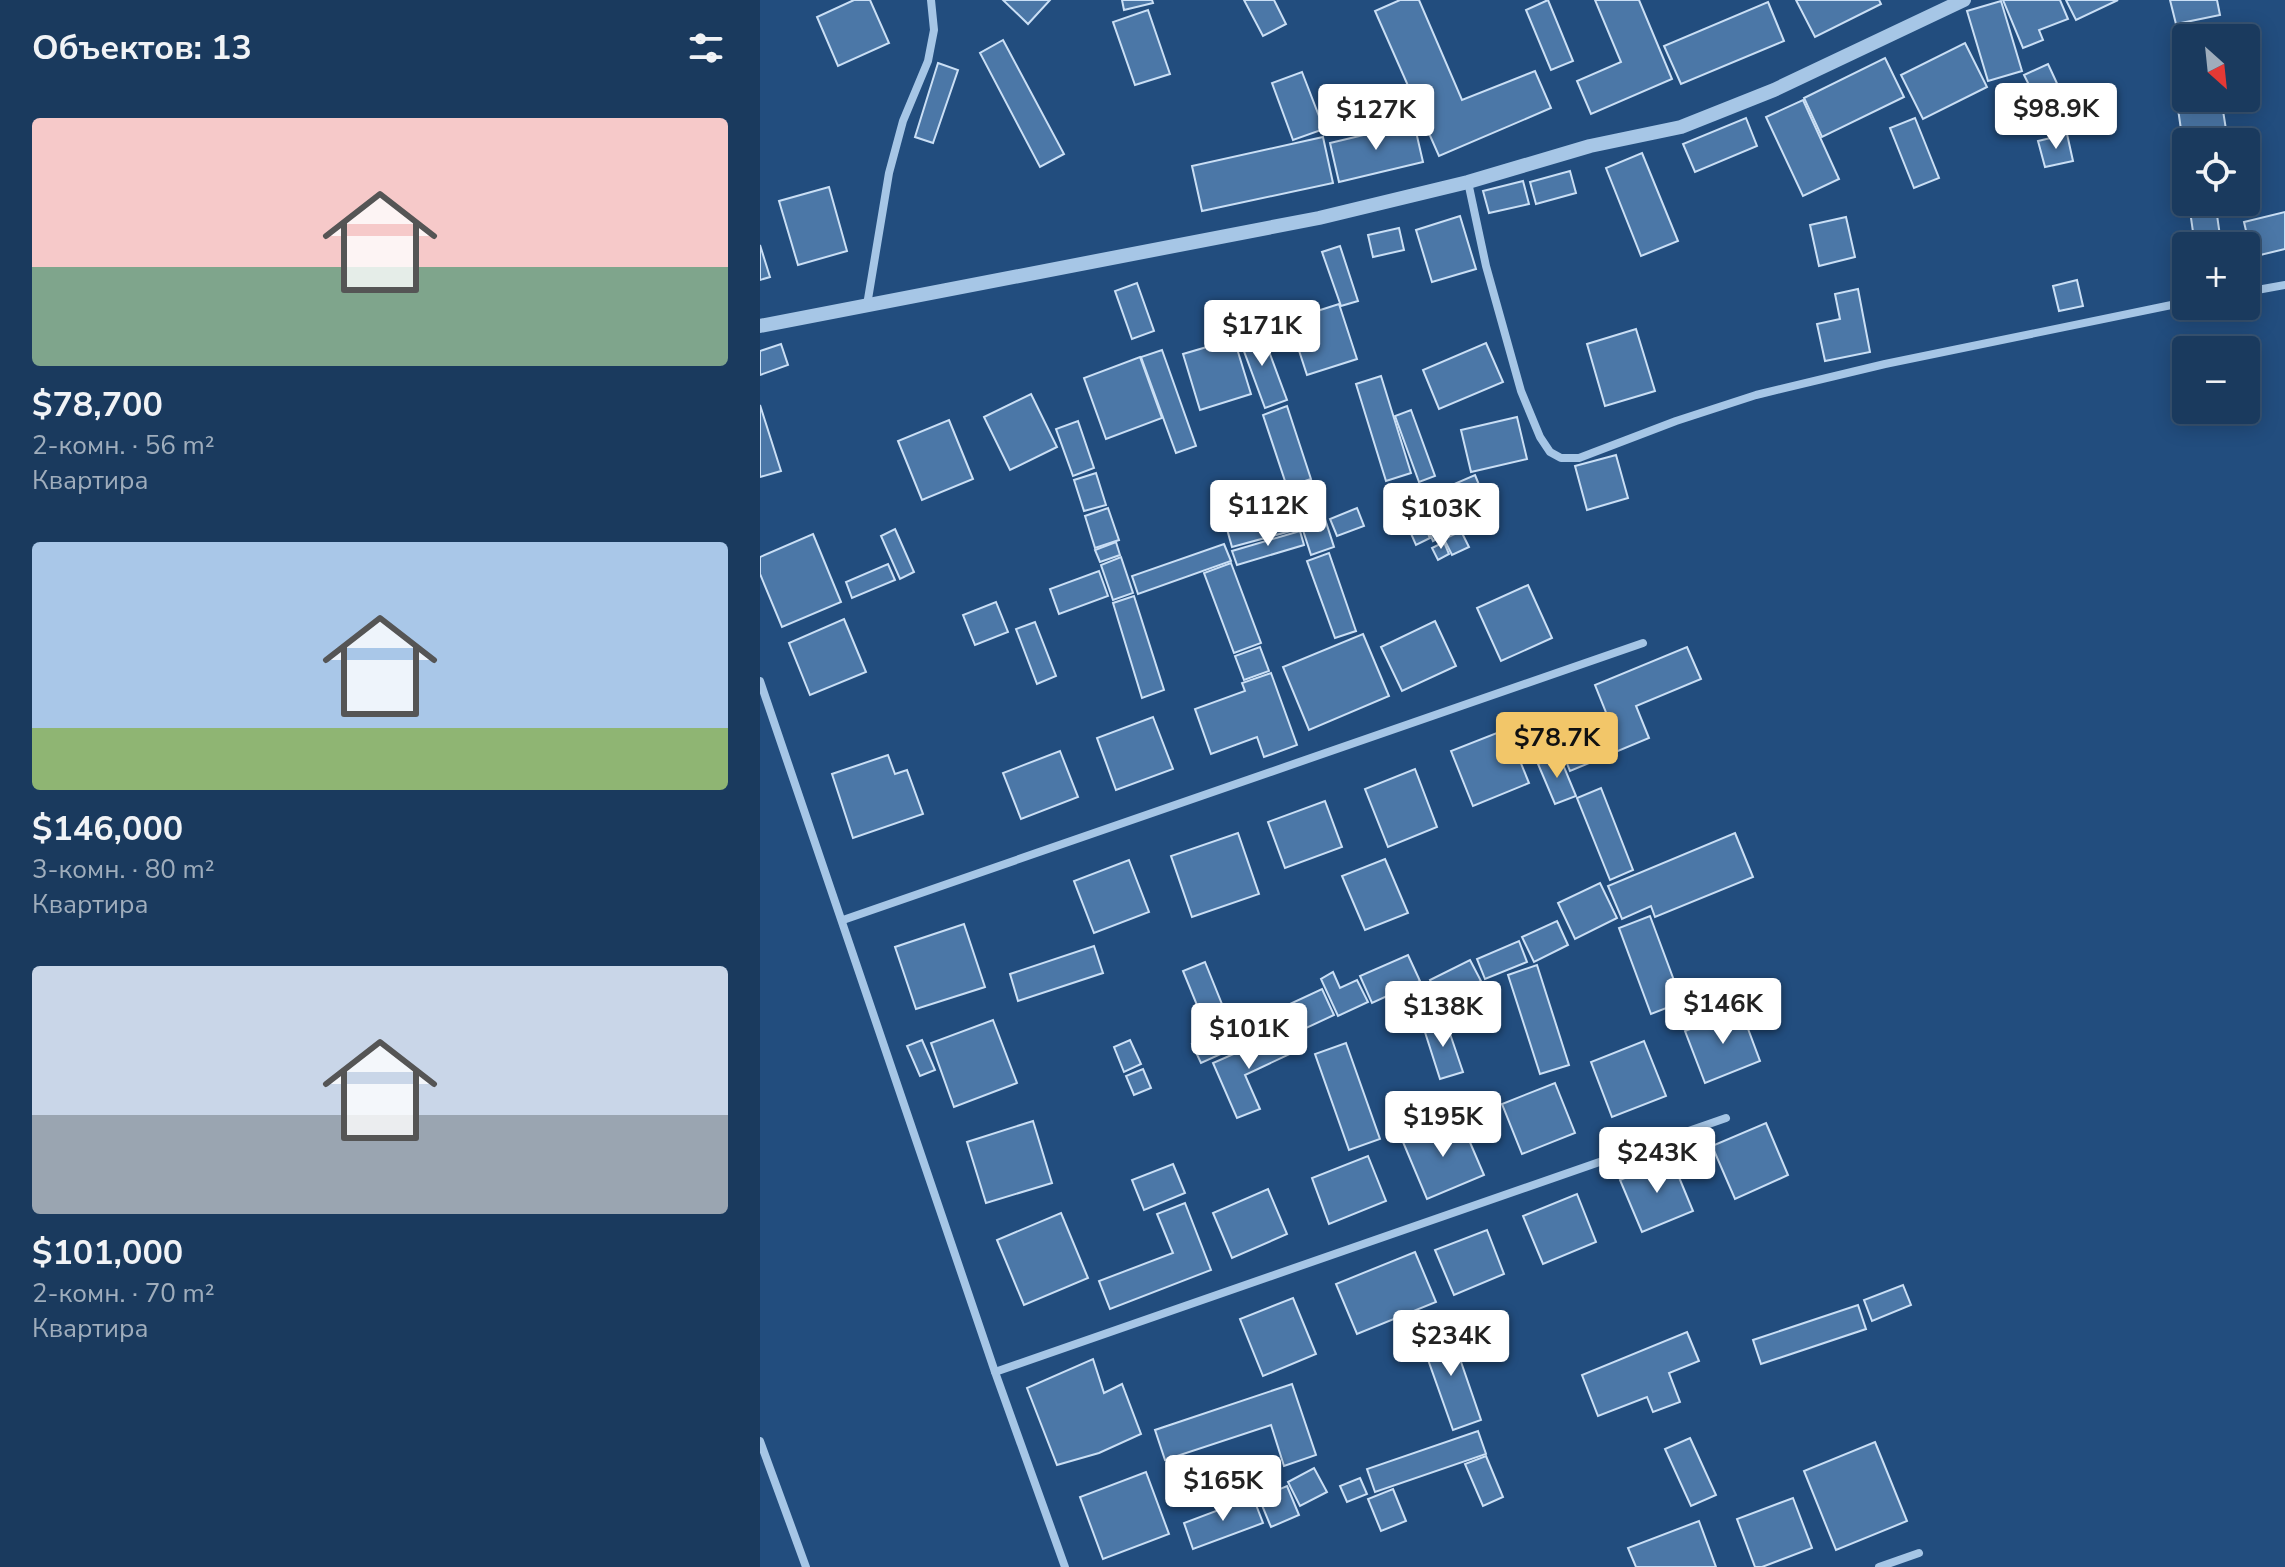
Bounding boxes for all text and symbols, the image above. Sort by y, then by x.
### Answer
north arrow [2172,24,2260,112]
map controls [2172,24,2260,424]
text: Объектов: 13 [32,25,252,71]
icon: filters [684,26,728,70]
pin: $98.9K [1991,83,2121,151]
pin: $127K [1320,84,1432,152]
text: $98.9K [2013,91,2099,126]
text: $127K [1336,92,1416,127]
button: locate [2172,128,2260,216]
icon: home [308,170,452,314]
button: + [2172,232,2260,320]
pin: $171K [1206,300,1318,368]
text: $171K [1222,308,1302,343]
button: − [2172,336,2260,424]
text: $78,700 [32,382,163,428]
text: 2-комн. · 56 m² [32,428,215,463]
text: Квартира [32,463,148,498]
pin: $112K [1212,480,1324,548]
pin: $103K [1385,483,1497,551]
text: $112K [1228,488,1308,523]
text: $103K [1401,491,1481,526]
icon: home [308,594,452,738]
pin: $78.7K [1492,712,1622,780]
text: $78.7K [1514,720,1600,755]
text: $146,000 [32,806,183,852]
text: 3-комн. · 80 m² [32,852,215,887]
text: Квартира [32,887,148,922]
pin: $146K [1667,978,1779,1046]
pin: $138K [1387,981,1499,1049]
text: $146K [1683,986,1763,1021]
text: $138K [1403,989,1483,1024]
pin: $101K [1193,1003,1305,1071]
text: $101K [1209,1011,1289,1046]
icon: home [308,1018,452,1162]
pin: $195K [1387,1091,1499,1159]
text: $195K [1403,1099,1483,1134]
pin: $243K [1601,1127,1713,1195]
text: $243K [1617,1135,1697,1170]
text: $101,000 [32,1230,183,1276]
text: 2-комн. · 70 m² [32,1276,215,1311]
pin: $234K [1395,1310,1507,1378]
text: Квартира [32,1311,148,1346]
text: $234K [1411,1318,1491,1353]
pin: $165K [1167,1455,1279,1523]
text: $165K [1183,1463,1263,1498]

